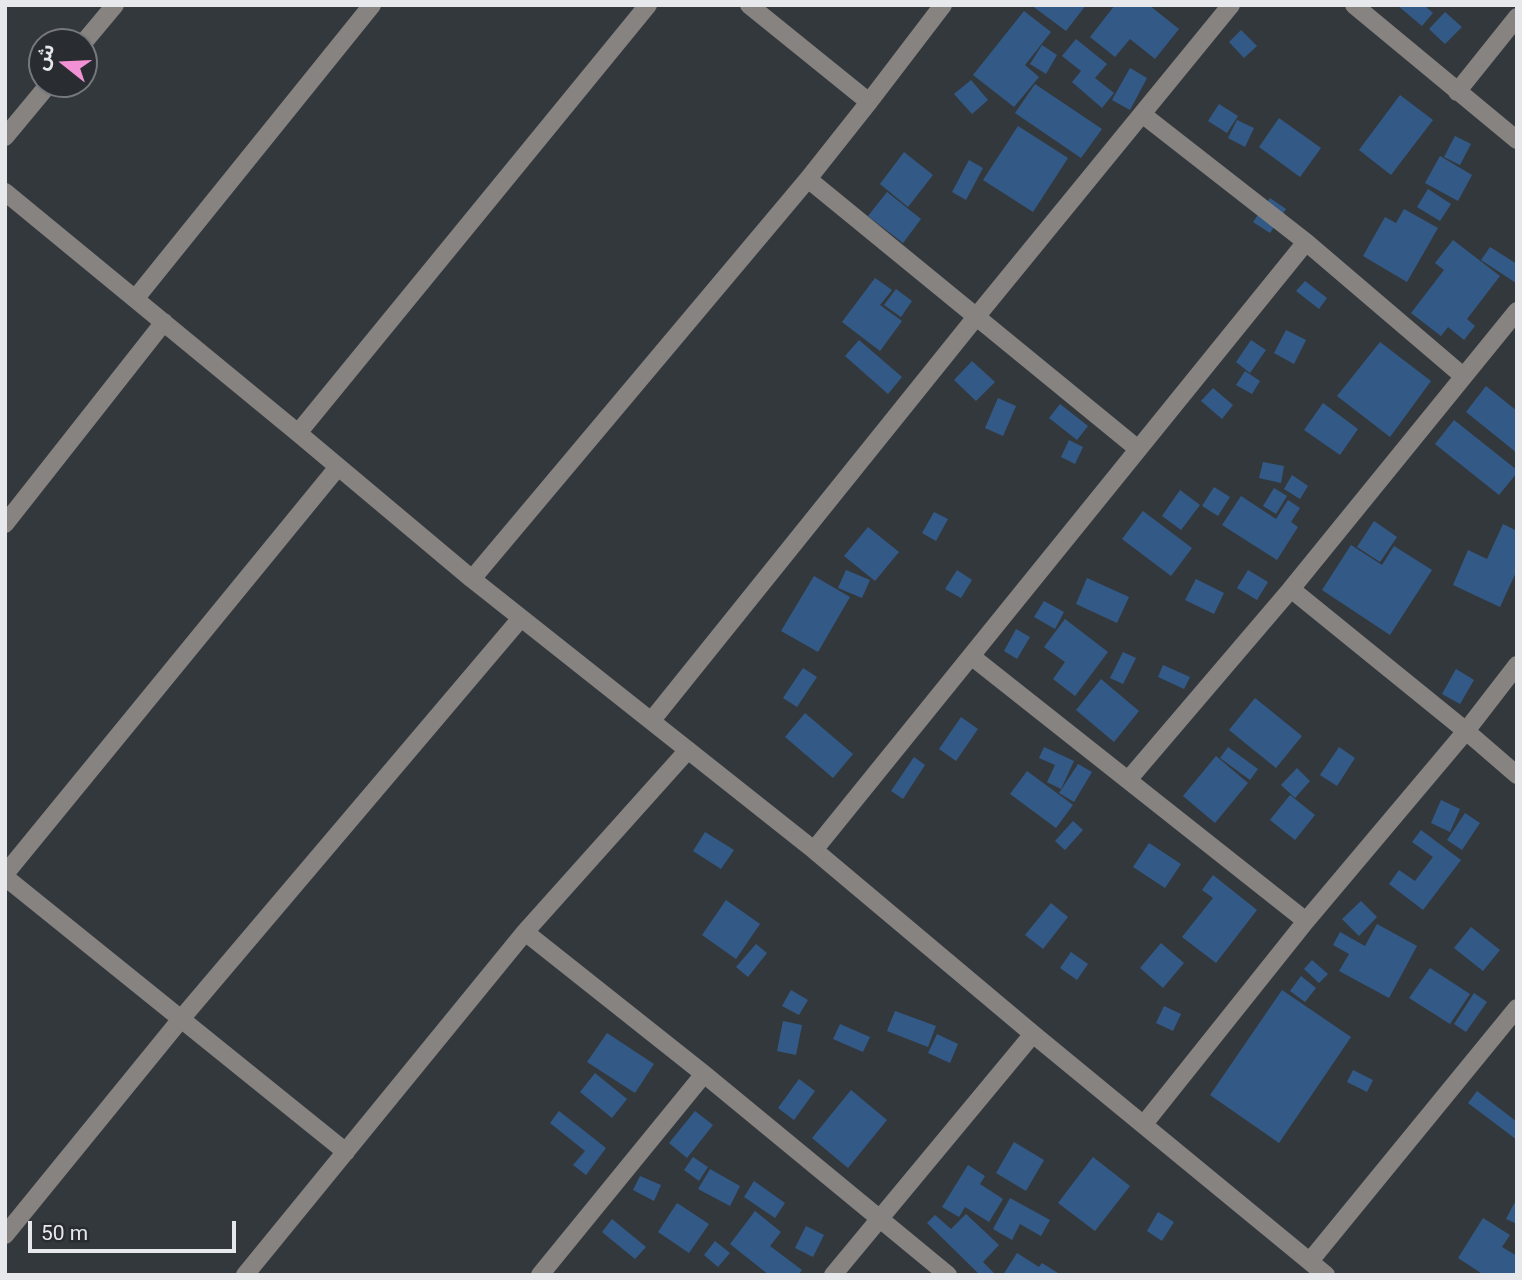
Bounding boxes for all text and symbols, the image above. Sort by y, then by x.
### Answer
north arrow [28,28,98,98]
text: ش [29,41,59,73]
scale bar [32,1206,240,1250]
text: 50 m [41,1221,88,1245]

